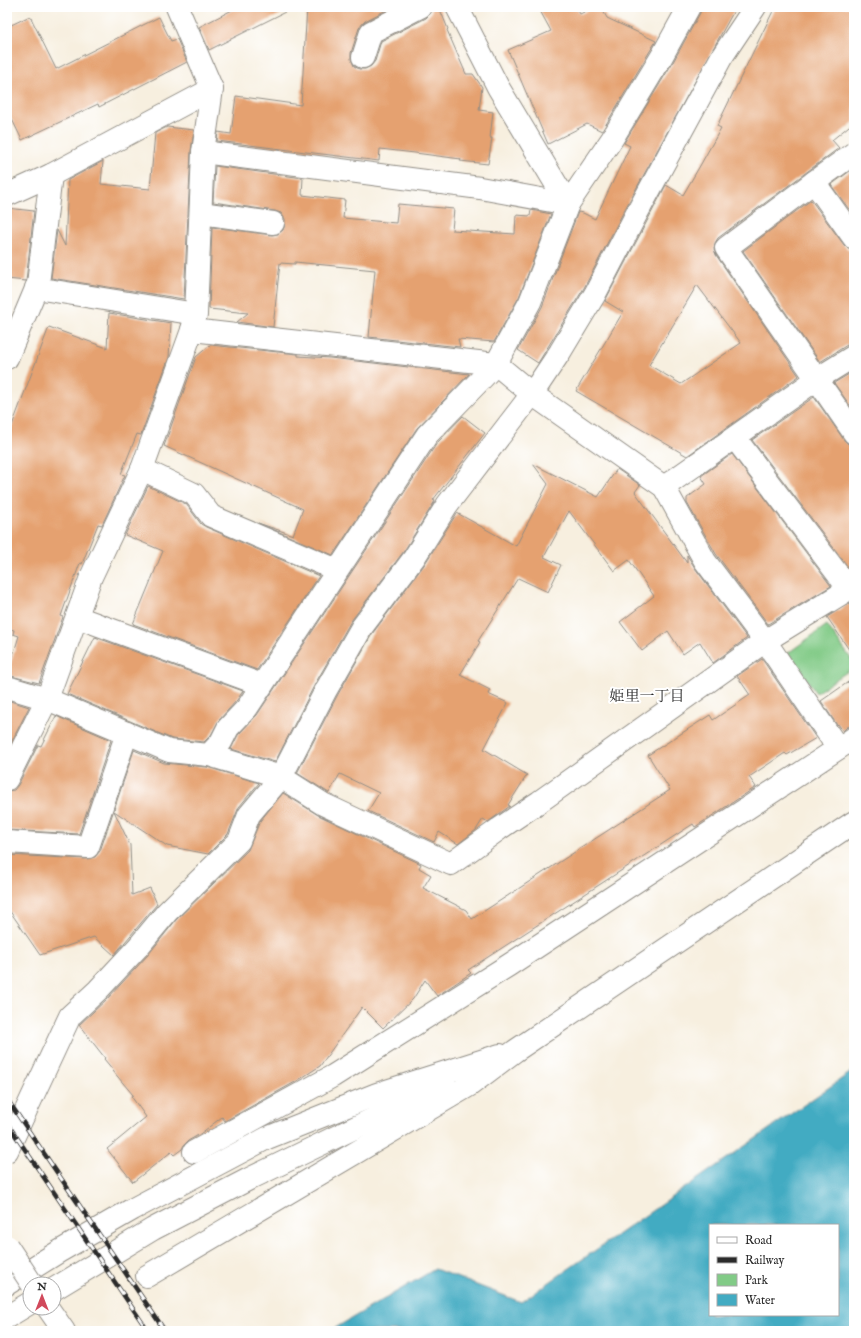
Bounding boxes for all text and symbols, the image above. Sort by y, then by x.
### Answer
district label: 姫里一丁目 [609,687,685,706]
legend [709,1224,839,1316]
text: Road [745,1233,773,1248]
text: Railway [745,1253,784,1268]
text: Park [745,1273,768,1288]
north arrow [22,1276,62,1316]
text: N [36,1280,47,1294]
text: Water [745,1293,776,1308]

